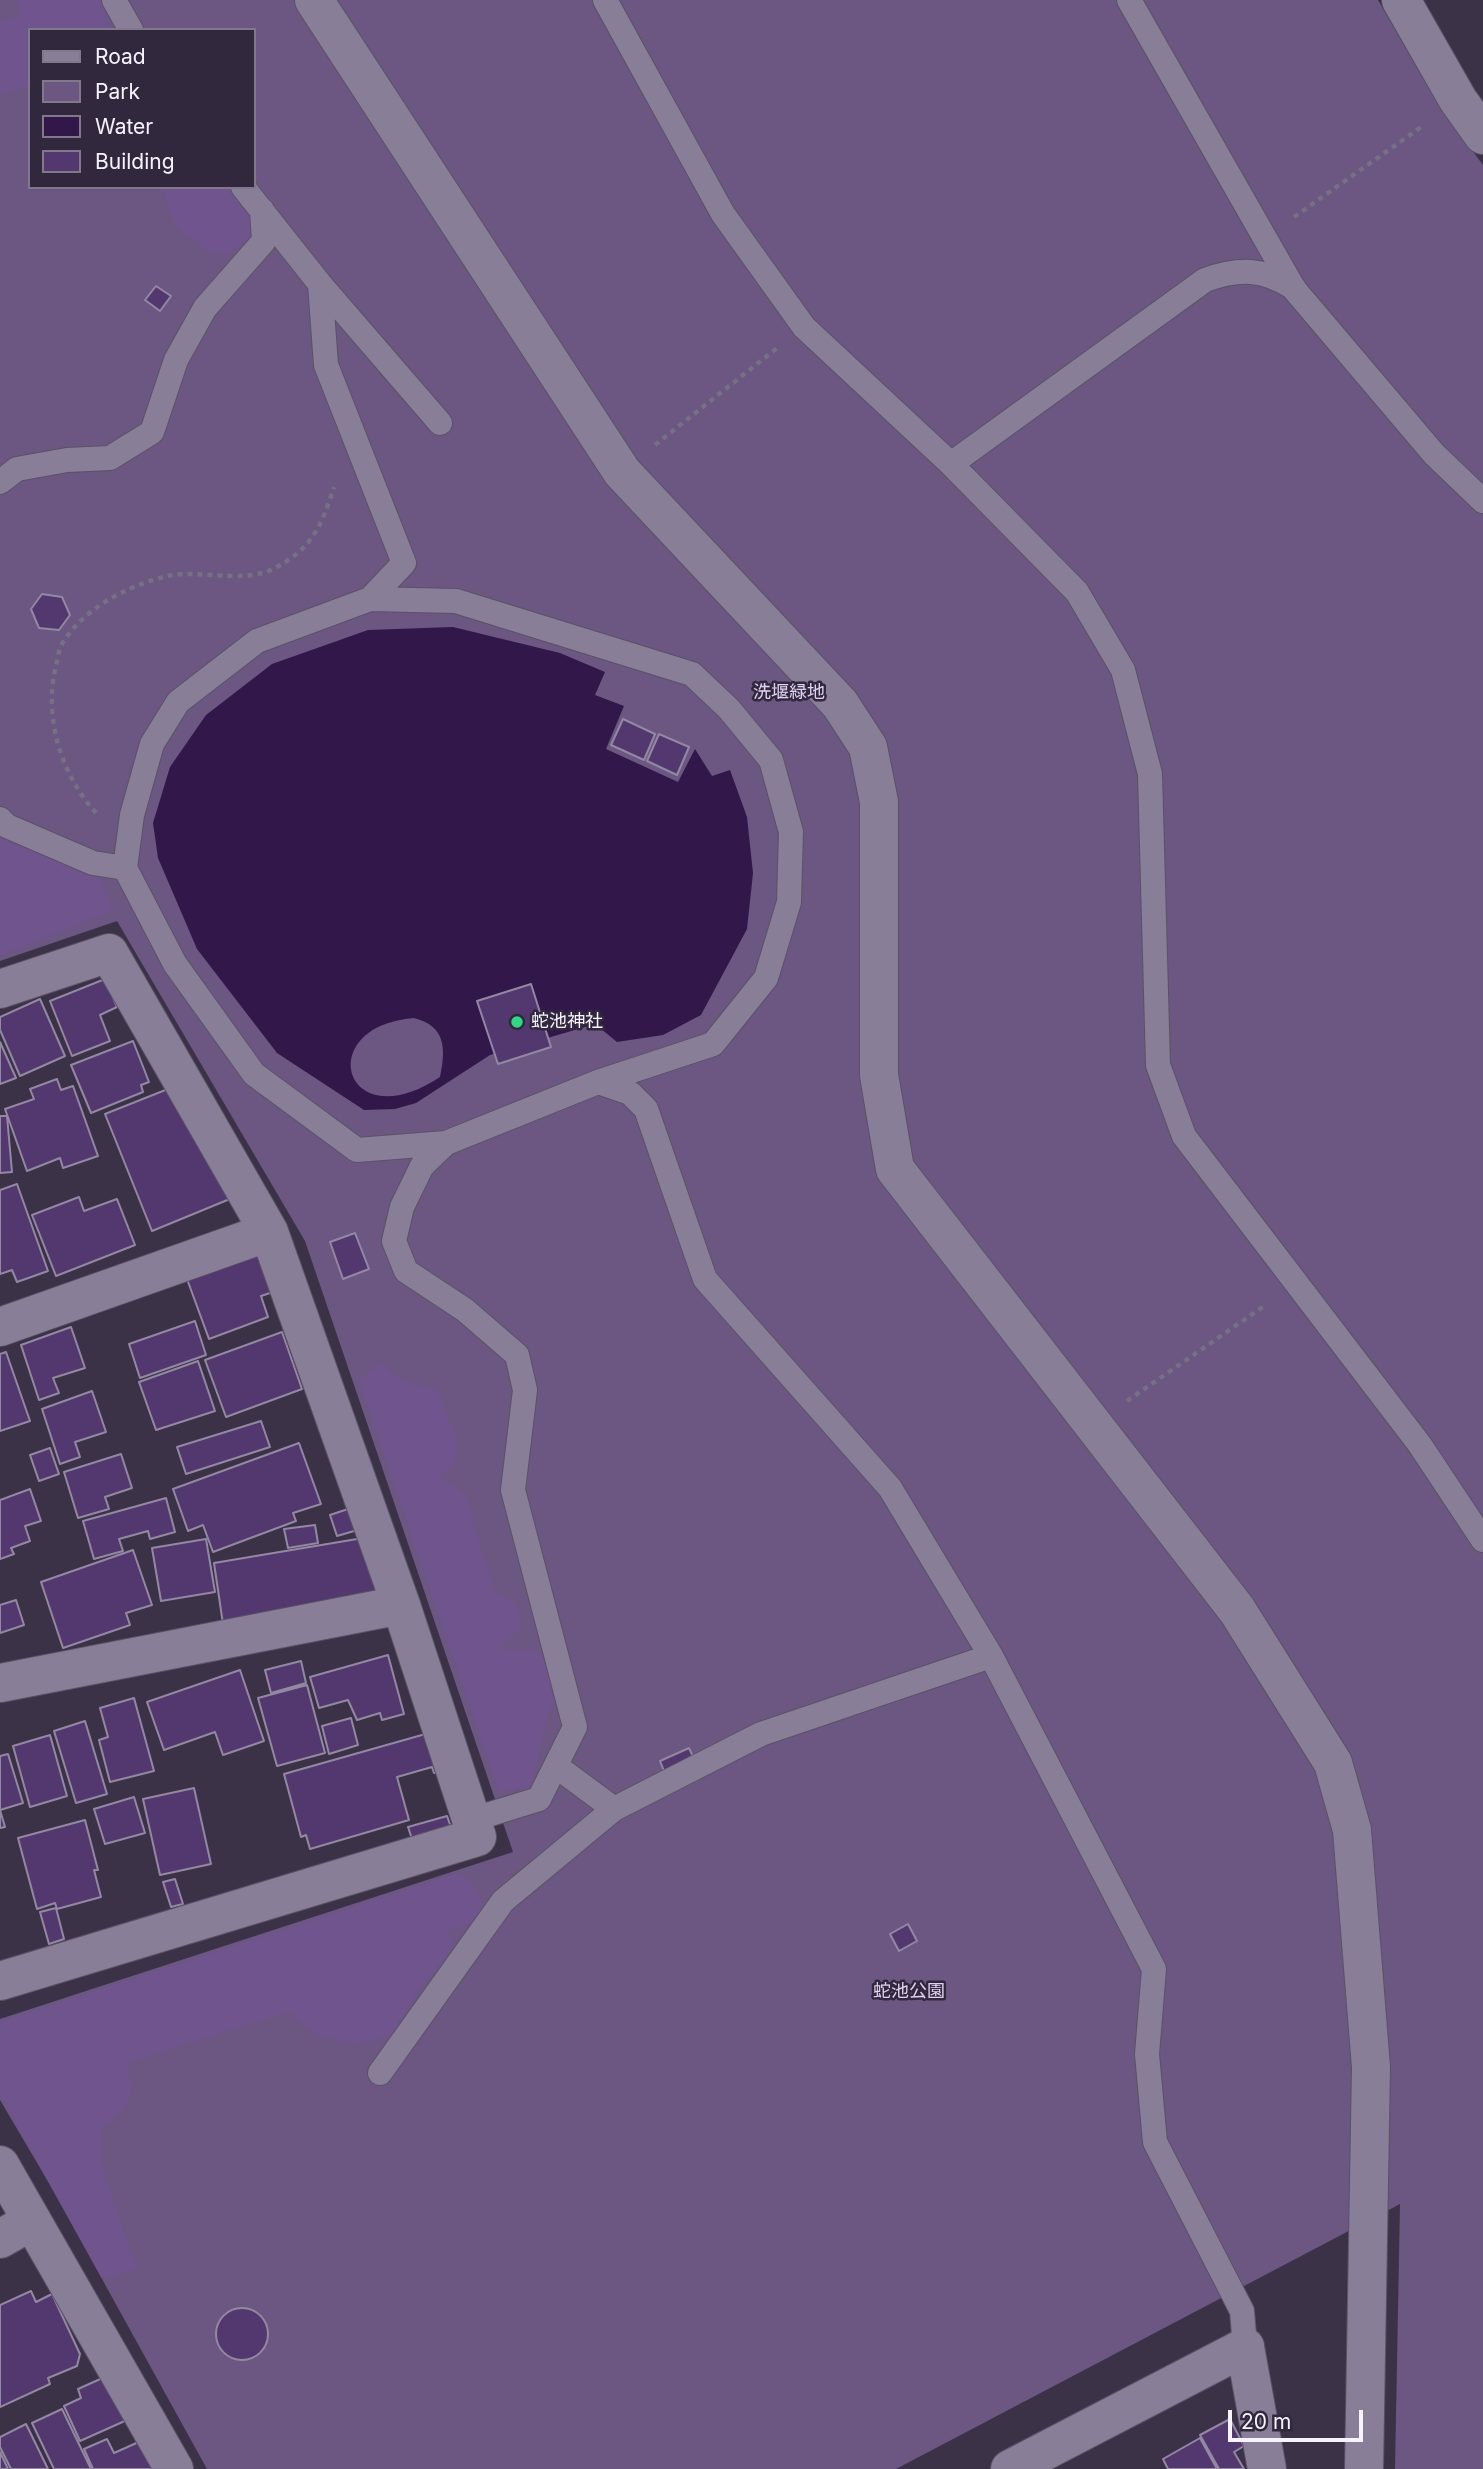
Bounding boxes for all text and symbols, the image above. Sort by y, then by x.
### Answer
legend [28,28,256,189]
text: Road [95,44,146,69]
text: Park [95,79,140,104]
text: Water [95,114,153,139]
text: Building [95,149,175,174]
park label: 洗堰緑地 [753,682,825,704]
place label: 蛇池神社 [531,1011,603,1033]
marker: 蛇池神社 [509,1014,525,1030]
park label: 蛇池公園 [873,1981,945,2003]
scale bar [1231,2396,1366,2440]
text: 20 m [1241,2409,1291,2434]

